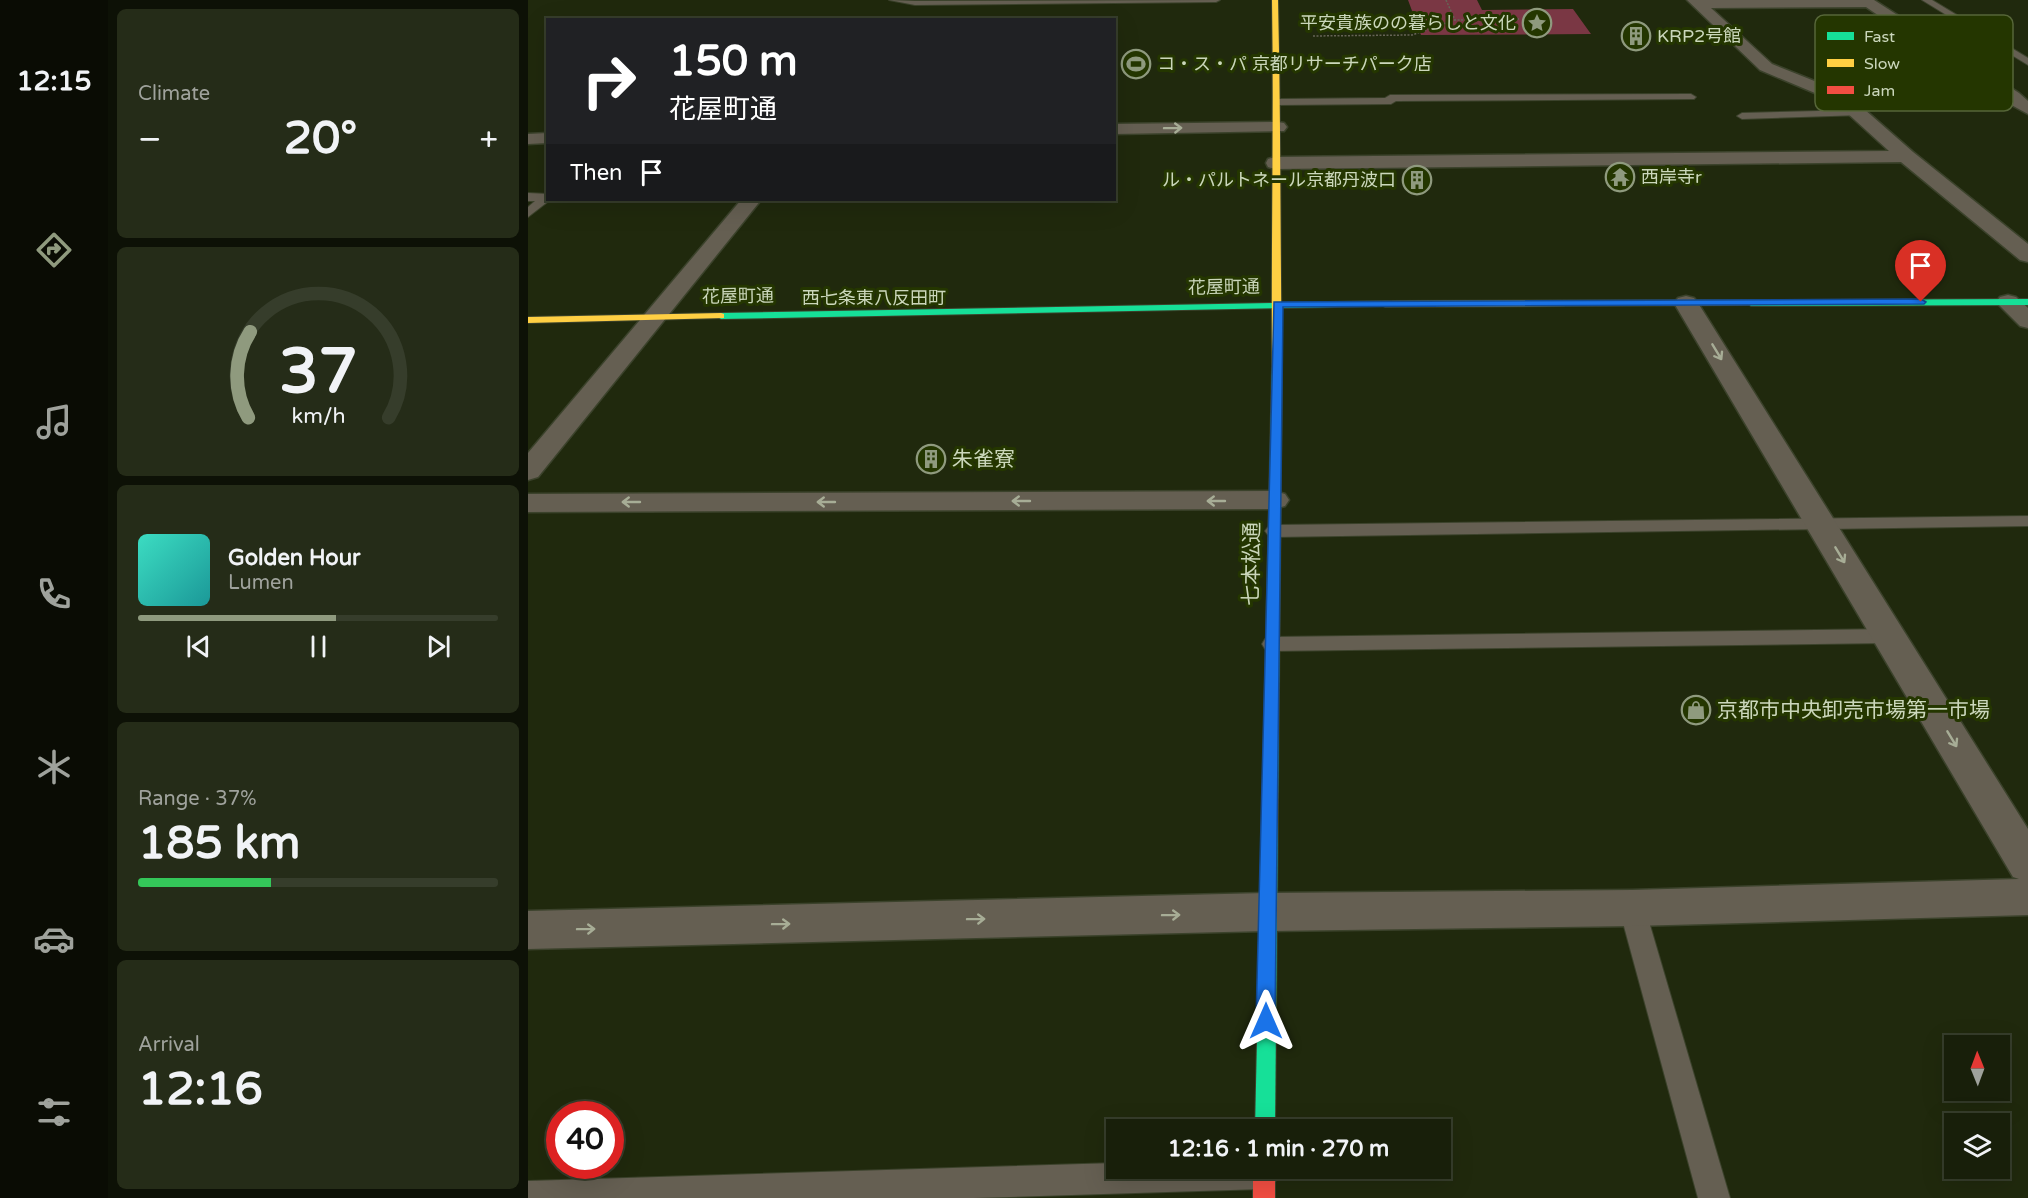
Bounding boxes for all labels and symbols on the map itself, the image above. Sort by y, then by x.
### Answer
place icon: 平安貴族のの暮らしと文化 [1521,7,1553,39]
place label: 平安貴族のの暮らしと文化 [1300,12,1516,34]
legend [1815,15,2013,111]
building icon: KRP2号館 [1620,20,1652,52]
place label: KRP2号館 [1657,25,1741,47]
text: Fast [1864,27,1895,47]
sports icon: コ・ス・パ 京都リサーチパーク店 [1120,48,1152,80]
place label: コ・ス・パ 京都リサーチパーク店 [1157,53,1432,75]
text: Slow [1864,54,1900,74]
text: Jam [1864,81,1895,101]
one-way arrow [1162,122,1182,134]
temple icon: 西岸寺r [1604,161,1636,193]
building icon: ル・パルトネール京都丹波口 [1401,164,1433,196]
place label: 西岸寺r [1641,166,1702,188]
place label: ル・パルトネール京都丹波口 [1162,169,1396,191]
pin [1895,240,1946,302]
street label: 花屋町通 [1188,275,1260,299]
street label: 花屋町通 [702,284,774,308]
district label: 西七条東八反田町 [802,287,946,309]
one-way arrow [1711,343,1723,360]
building icon: 朱雀寮 [915,443,947,475]
place label: 朱雀寮 [952,447,1015,472]
one-way arrow [1011,495,1031,507]
one-way arrow [1206,495,1226,507]
one-way arrow [621,496,641,508]
one-way arrow [816,496,836,508]
street label: 七本松通 [1239,522,1265,606]
one-way arrow [1834,546,1846,563]
shop icon: 京都市中央卸売市場第一市場 [1680,694,1712,726]
place label: 京都市中央卸売市場第一市場 [1717,698,1990,723]
one-way arrow [1946,730,1958,747]
one-way arrow [1161,909,1181,920]
one-way arrow [966,914,986,925]
one-way arrow [771,918,791,930]
one-way arrow [576,923,596,934]
position arrow [1234,989,1298,1053]
north arrow [1944,1035,2010,1101]
speed limit sign: 40 [546,1101,624,1179]

